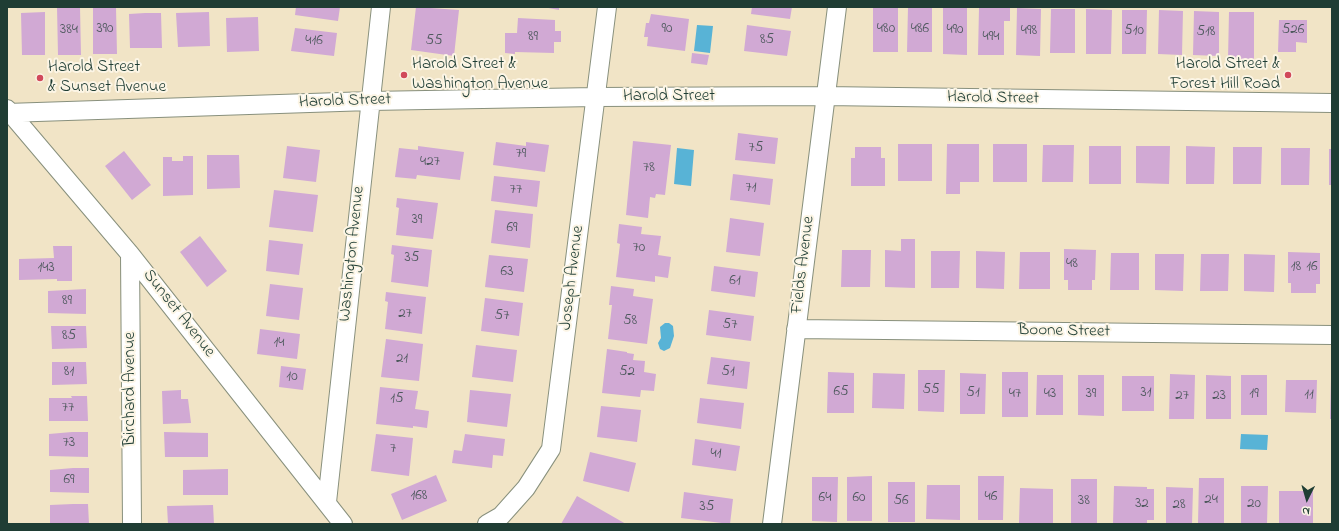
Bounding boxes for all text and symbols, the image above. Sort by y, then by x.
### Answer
house number: 390 [96,21,114,39]
house number: 90 [662,21,672,39]
house number: 480 [877,21,895,39]
house number: 486 [911,21,929,39]
house number: 384 [60,22,78,40]
house number: 490 [946,22,964,40]
house number: 526 [1282,22,1304,40]
house number: 498 [1021,23,1037,41]
house number: 510 [1124,23,1144,41]
house number: 518 [1197,24,1215,42]
house number: 89 [528,29,538,47]
house number: 494 [983,29,999,47]
house number: 85 [760,32,774,50]
house number: 416 [305,33,323,51]
house number: 55 [425,33,443,51]
place label: Harold Street & Washington Avenue [412,55,548,95]
place label: Harold Street & Forest Hill Road [1170,55,1280,95]
place label: Harold Street & Sunset Avenue [48,58,166,98]
marker: Harold Street & Washington Avenue [399,70,409,80]
marker: Harold Street & Forest Hill Road [1283,70,1293,80]
marker: Harold Street & Sunset Avenue [35,73,45,83]
street label: Harold Street [623,87,715,107]
street label: Harold Street [947,88,1039,110]
street label: Harold Street [299,90,391,114]
house number: 75 [749,140,763,158]
house number: 79 [516,146,526,164]
house number: 427 [420,154,440,172]
house number: 78 [643,160,655,178]
house number: 71 [746,180,756,198]
house number: 77 [510,182,522,200]
street label: Washington Avenue [336,185,370,323]
house number: 39 [412,212,422,230]
street label: Fields Avenue [788,215,820,315]
house number: 69 [506,220,518,238]
street label: Joseph Avenue [556,225,590,331]
house number: 70 [633,240,645,258]
house number: 35 [405,250,419,268]
house number: 48 [1066,256,1078,274]
house number: 18 [1291,259,1301,277]
house number: 16 [1306,259,1318,277]
house number: 143 [37,260,55,278]
house number: 63 [501,264,513,282]
street label: Sunset Avenue [137,266,219,362]
house number: 61 [729,273,741,291]
house number: 89 [62,293,72,311]
house number: 27 [398,306,412,324]
house number: 57 [495,308,509,326]
house number: 58 [623,313,637,331]
house number: 57 [723,317,737,335]
street label: Boone Street [1018,321,1110,343]
house number: 85 [62,328,76,346]
street label: Birchard Avenue [121,332,141,446]
house number: 14 [274,335,284,353]
house number: 21 [396,351,408,369]
house number: 81 [64,364,74,382]
house number: 52 [619,364,635,382]
house number: 51 [721,364,735,382]
house number: 10 [286,369,298,387]
house number: 55 [922,382,940,400]
house number: 65 [833,384,849,402]
house number: 51 [966,385,980,403]
house number: 31 [1141,385,1151,403]
house number: 47 [1009,386,1021,404]
house number: 43 [1044,386,1056,404]
house number: 39 [1086,386,1096,404]
house number: 19 [1249,386,1259,404]
house number: 11 [1304,387,1314,405]
house number: 27 [1175,388,1189,406]
house number: 23 [1212,388,1226,406]
house number: 15 [390,391,404,409]
house number: 77 [62,400,74,418]
house number: 73 [63,435,75,453]
house number: 7 [390,441,396,459]
house number: 41 [711,446,721,464]
house number: 69 [63,472,75,490]
north arrow [1287,479,1327,519]
house number: 168 [411,488,427,506]
house number: 46 [985,489,997,507]
house number: 64 [819,490,831,508]
house number: 60 [852,490,866,508]
house number: 24 [1204,492,1218,510]
house number: 56 [893,493,909,511]
house number: 38 [1078,493,1090,511]
house number: 32 [1135,496,1149,514]
house number: 20 [1247,496,1261,514]
house number: 28 [1172,497,1186,515]
house number: 35 [700,499,714,517]
text: N [1302,503,1310,519]

